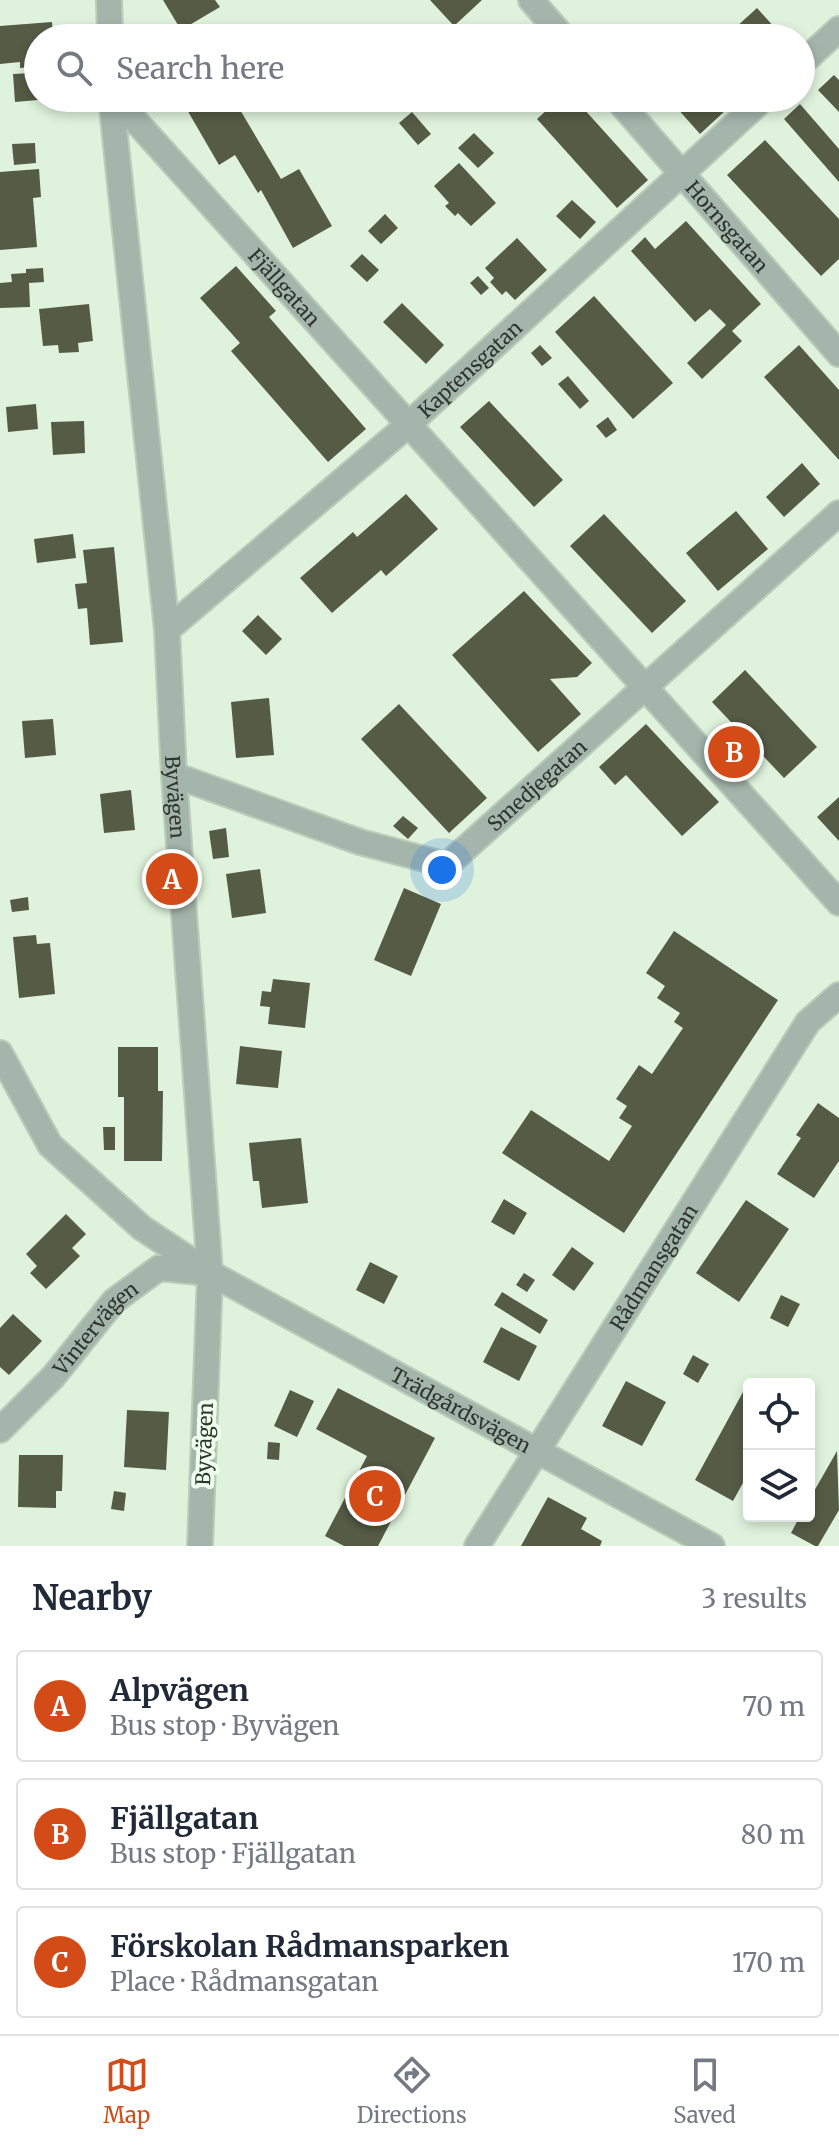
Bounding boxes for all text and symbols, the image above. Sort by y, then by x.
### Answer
search box [24,24,815,112]
icon: search [52,46,96,90]
text: Search here [116,49,284,87]
street label: Hornsgatan [681,175,774,277]
street label: Fjällgatan [244,243,326,331]
street label: Kaptensgatan [412,314,527,422]
pin: B [708,722,760,782]
street label: Smedjegatan [482,733,591,836]
street label: Byvägen [161,755,191,839]
pin: A [146,849,198,909]
your location [422,850,462,890]
street label: Rådmansgatan [604,1199,703,1335]
street label: Vintervägen [47,1275,143,1381]
street label: Trädgårdsvägen [387,1361,536,1458]
map controls [743,1378,815,1522]
button: locate [743,1378,815,1450]
street label: Byvägen [190,1402,218,1486]
button: layers [743,1450,815,1522]
pin: C [349,1466,401,1526]
text: Nearby [32,1577,152,1619]
text: 3 results [702,1582,807,1615]
text: Alpvägen [110,1671,249,1709]
text: A [51,1690,69,1723]
text: 70 m [742,1690,805,1723]
text: Bus stop · Byvägen [110,1709,340,1742]
text: Fjällgatan [110,1799,259,1837]
text: B [51,1818,69,1851]
text: 80 m [741,1818,805,1851]
text: Bus stop · Fjällgatan [110,1837,356,1870]
text: Förskolan Rådmansparken [110,1927,509,1965]
text: C [51,1946,69,1979]
text: 170 m [732,1946,805,1979]
text: Place · Rådmansgatan [110,1965,379,1998]
tab: Map [103,2053,150,2129]
tab: Directions [357,2053,467,2129]
tab: Saved [673,2053,736,2129]

